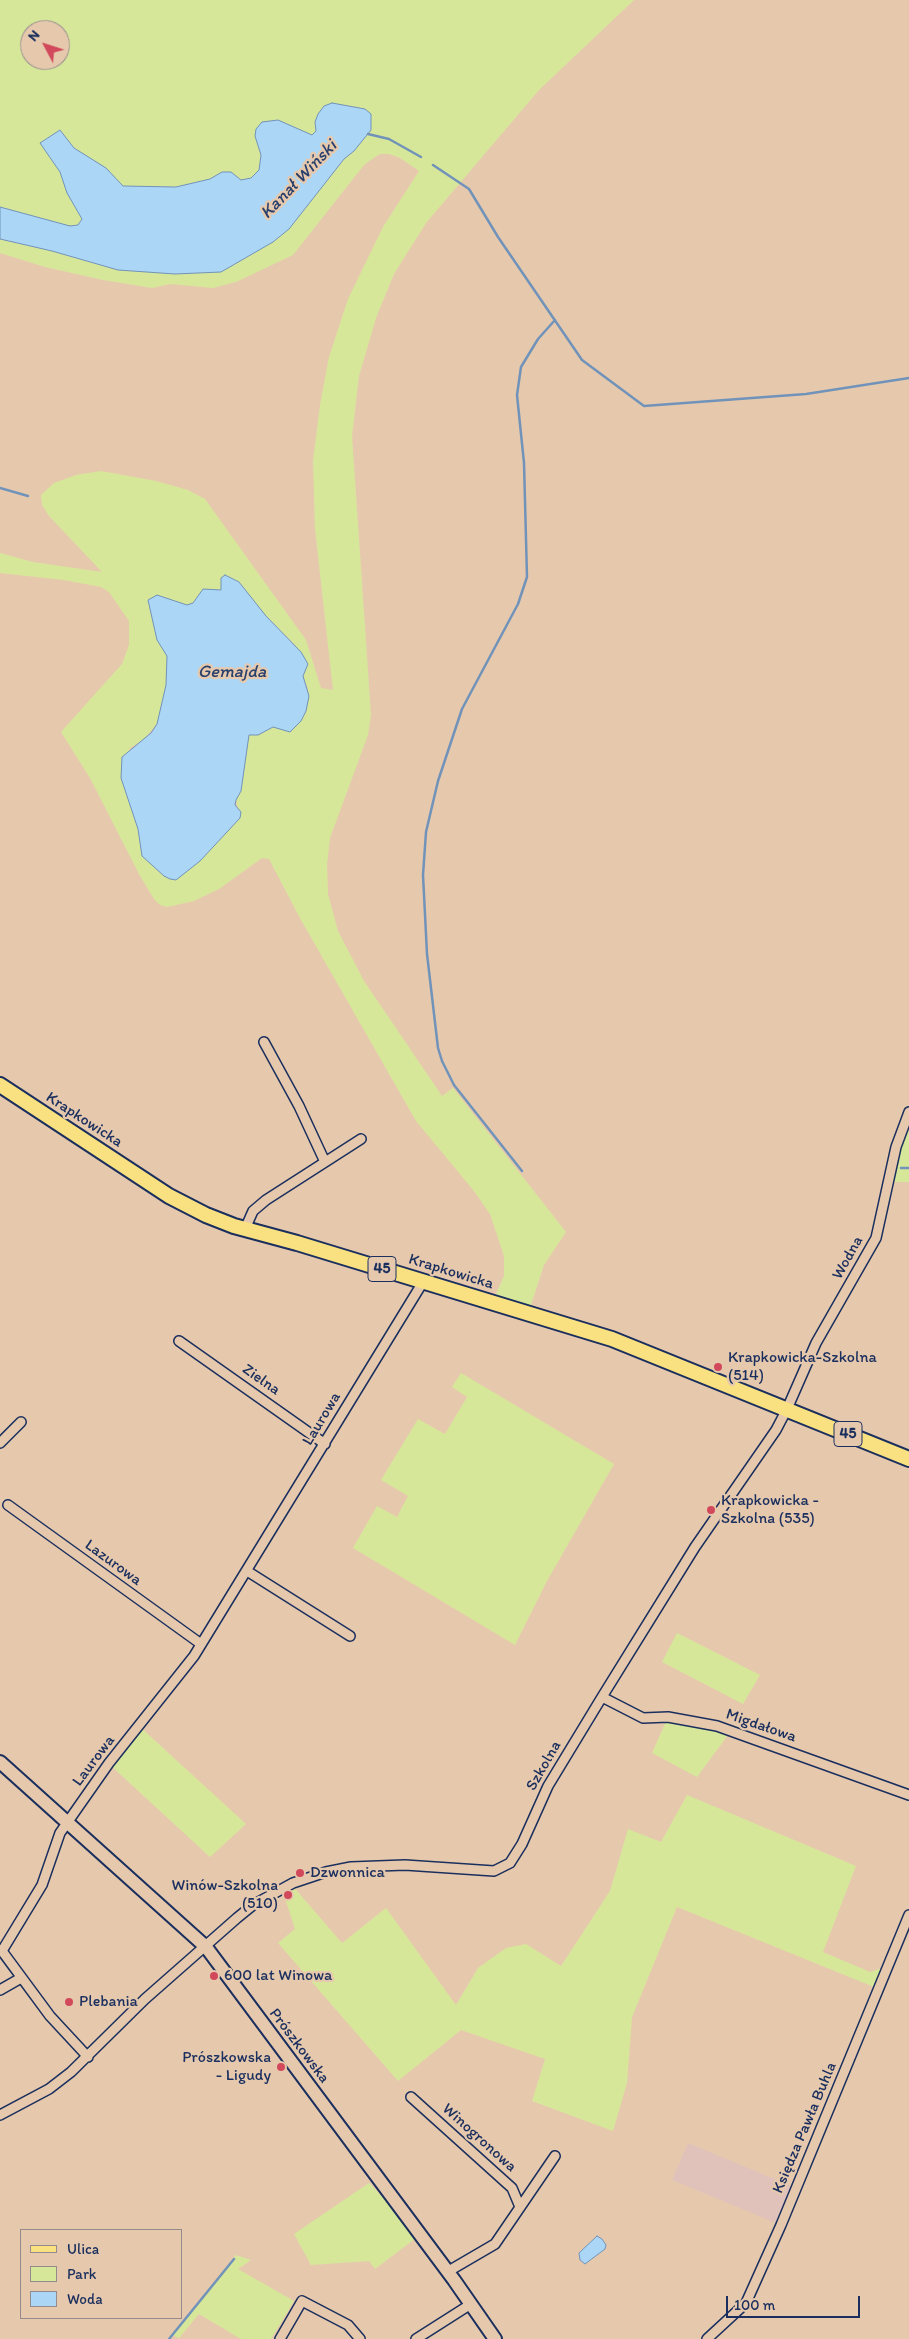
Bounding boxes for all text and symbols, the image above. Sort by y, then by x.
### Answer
north arrow [20,20,70,70]
text: N [24,27,43,45]
water label: Kanał Wiński [256,136,342,224]
water label: Gemajda [198,661,266,683]
street label: Krapkowicka [42,1088,126,1152]
street label: Wodna [828,1233,868,1283]
street label: Krapkowicka [406,1250,496,1294]
road number: 45 [368,1256,396,1282]
place label: Krapkowicka-Szkolna (514) [728,1348,877,1386]
street label: Zielna [238,1360,284,1400]
marker: Krapkowicka-Szkolna (514) [712,1361,724,1373]
street label: Laurowa [299,1389,345,1449]
road number: 45 [834,1422,862,1446]
place label: Krapkowicka - Szkolna (535) [721,1491,819,1529]
marker: Krapkowicka - Szkolna (535) [705,1504,717,1516]
street label: Lazurowa [81,1536,145,1590]
street label: Migdałowa [723,1705,799,1747]
street label: Laurowa [69,1732,119,1790]
street label: Szkolna [522,1738,566,1794]
place label: Dzwonnica [310,1863,385,1883]
marker: Dzwonnica [294,1867,306,1879]
place label: Winów-Szkolna (510) [171,1876,278,1914]
marker: Winów-Szkolna (510) [282,1889,294,1901]
place label: 600 lat Winowa [224,1966,332,1986]
marker: 600 lat Winowa [208,1970,220,1982]
place label: Plebania [79,1992,138,2012]
marker: Plebania [63,1996,75,2008]
street label: Prószkowska [265,2005,333,2087]
place label: Prószkowska - Ligudy [182,2048,271,2086]
street label: Księdza Pawła Buhla [769,2060,841,2196]
marker: Prószkowska - Ligudy [275,2061,287,2073]
street label: Winogronowa [438,2100,520,2176]
legend [20,2229,182,2319]
text: Ulica [67,2240,99,2258]
text: Park [67,2265,97,2283]
scale bar [729,2286,863,2318]
text: Woda [67,2290,103,2308]
text: 100 m [734,2296,775,2314]

